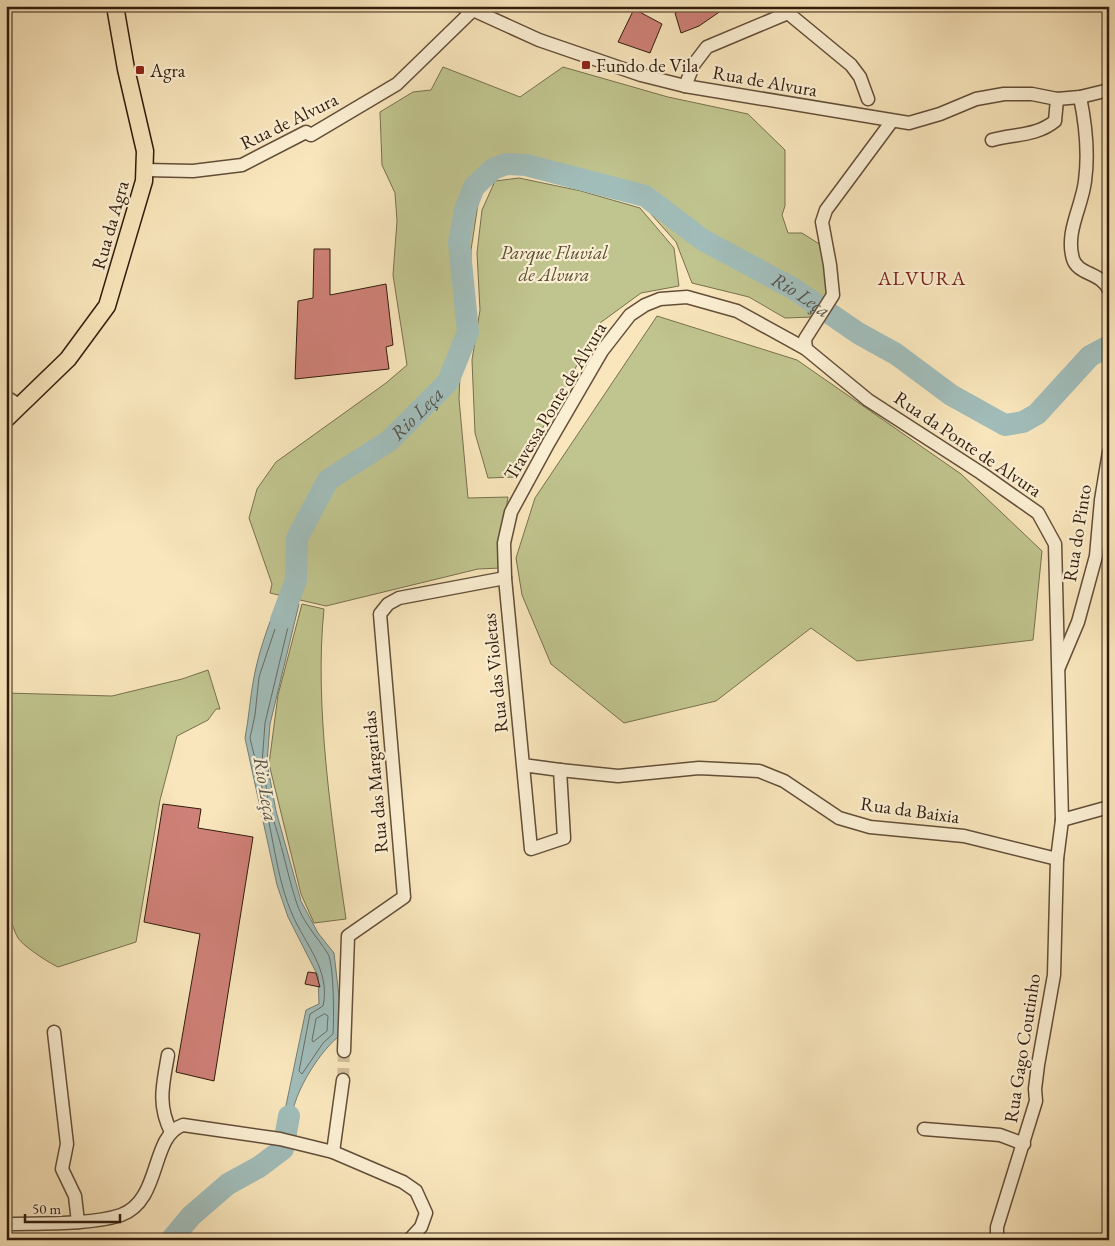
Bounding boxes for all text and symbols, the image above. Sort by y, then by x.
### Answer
place label: Fundo de Vila [596,53,699,78]
place label: Agra [149,58,186,83]
marker: Fundo de Vila [580,59,592,71]
street label: Rua de Alvura [711,60,820,103]
marker: Agra [134,64,146,76]
street label: Rua de Alvura [236,86,342,155]
street label: Rua da Agra [85,177,135,272]
park label: Parque Fluvial de Alvura [500,240,608,287]
district label: ALVURA [877,265,966,291]
water label: Rio Leça [767,266,836,323]
street label: Travessa Ponte de Alvura [498,317,612,485]
water label: Rio Leça [384,381,449,446]
street label: Rua da Ponte de Alvura [889,385,1047,503]
street label: Rua do Pinto [1057,482,1097,584]
street label: Rua das Violetas [476,612,514,734]
street label: Rua das Margaridas [356,710,394,854]
water label: Rio Leça [248,755,284,823]
street label: Rua da Baixia [859,791,962,829]
street label: Rua Gago Coutinho [998,972,1046,1124]
scale bar [25,1191,120,1223]
text: 50 m [32,1199,61,1218]

